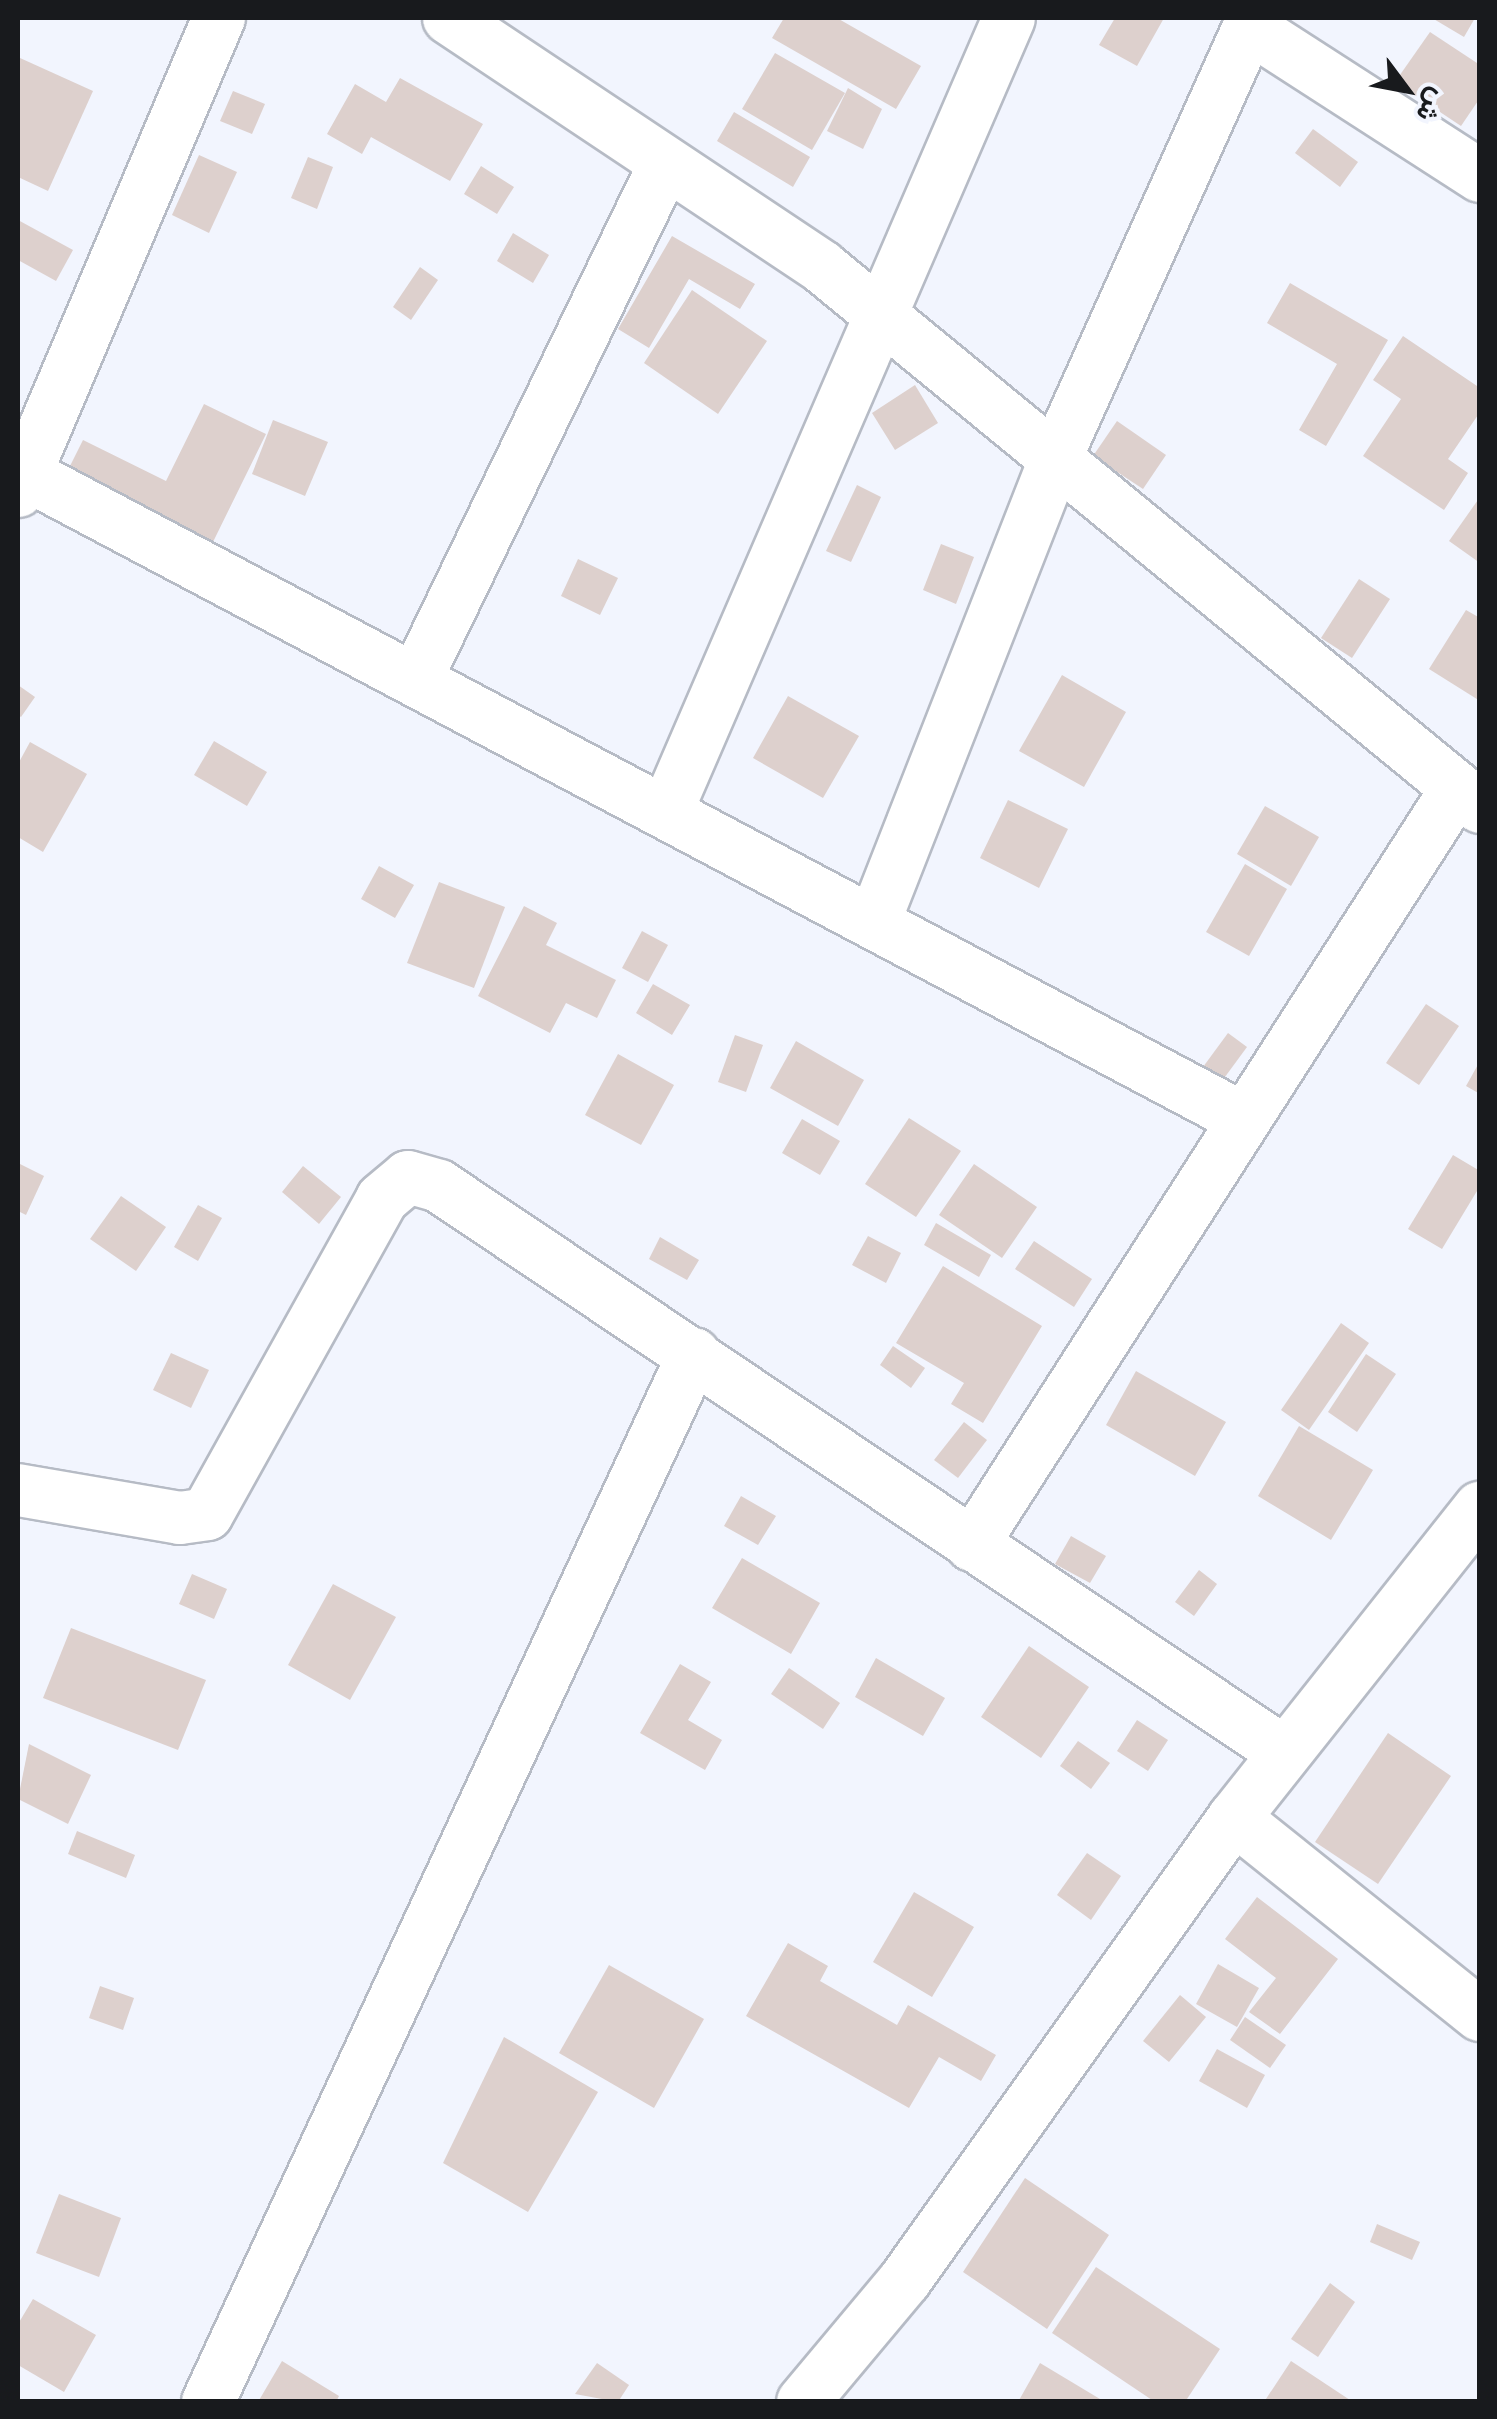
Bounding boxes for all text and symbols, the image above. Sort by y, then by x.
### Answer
north arrow [1357,40,1457,140]
text: ش [1410,83,1456,129]

